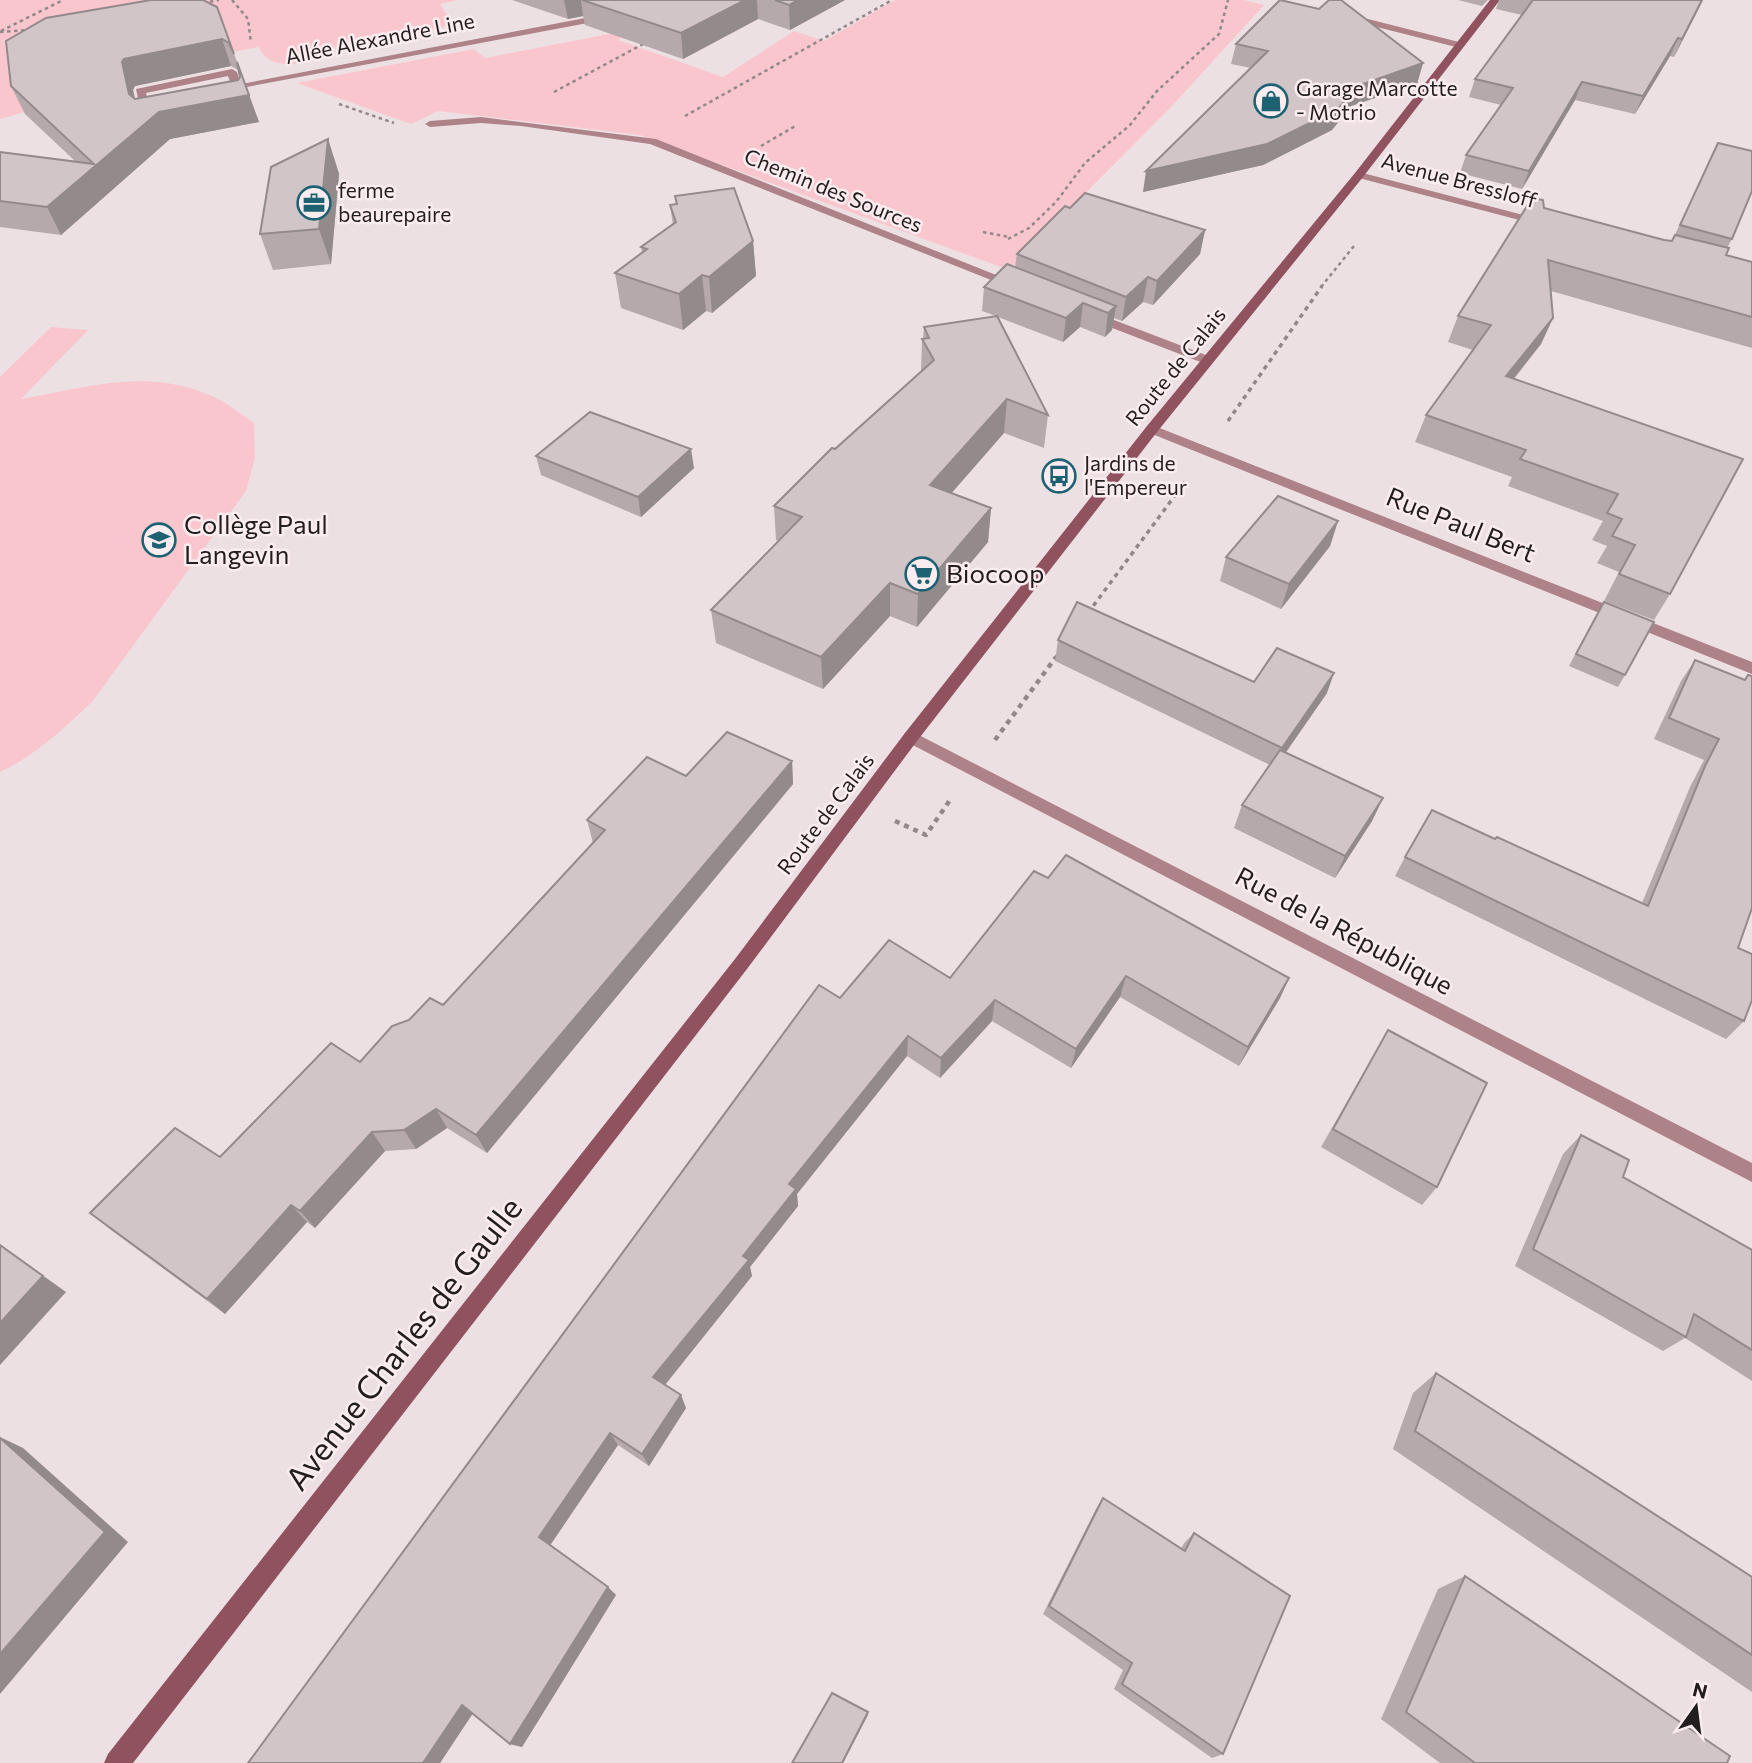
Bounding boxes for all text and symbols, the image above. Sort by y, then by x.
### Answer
street label: Allée Alexandre Line [283,7,476,68]
place label: Garage Marcotte - Motrio [1296,75,1458,124]
shop icon: Garage Marcotte - Motrio [1252,82,1290,120]
street label: Chemin des Sources [741,142,926,237]
street label: Avenue Bressloff [1379,147,1541,213]
place label: ferme beaurepaire [338,177,451,226]
office icon: ferme beaurepaire [295,184,333,222]
street label: Route de Calais [1119,302,1230,430]
place label: Jardins de l'Empereur [1084,450,1187,499]
bus stop icon: Jardins de l'Empereur [1040,457,1078,495]
street label: Rue Paul Bert [1382,480,1541,568]
place label: Collège Paul Langevin [184,508,328,569]
school or university icon: Collège Paul Langevin [140,521,178,559]
supermarket icon: Biocoop [903,555,941,593]
place label: Biocoop [946,557,1044,588]
street label: Route de Calais [771,748,878,879]
street label: Rue de la République [1231,859,1459,1000]
street label: Avenue Charles de Gaulle [276,1188,529,1497]
north arrow [1661,1672,1731,1742]
text: N [1691,1677,1710,1703]

